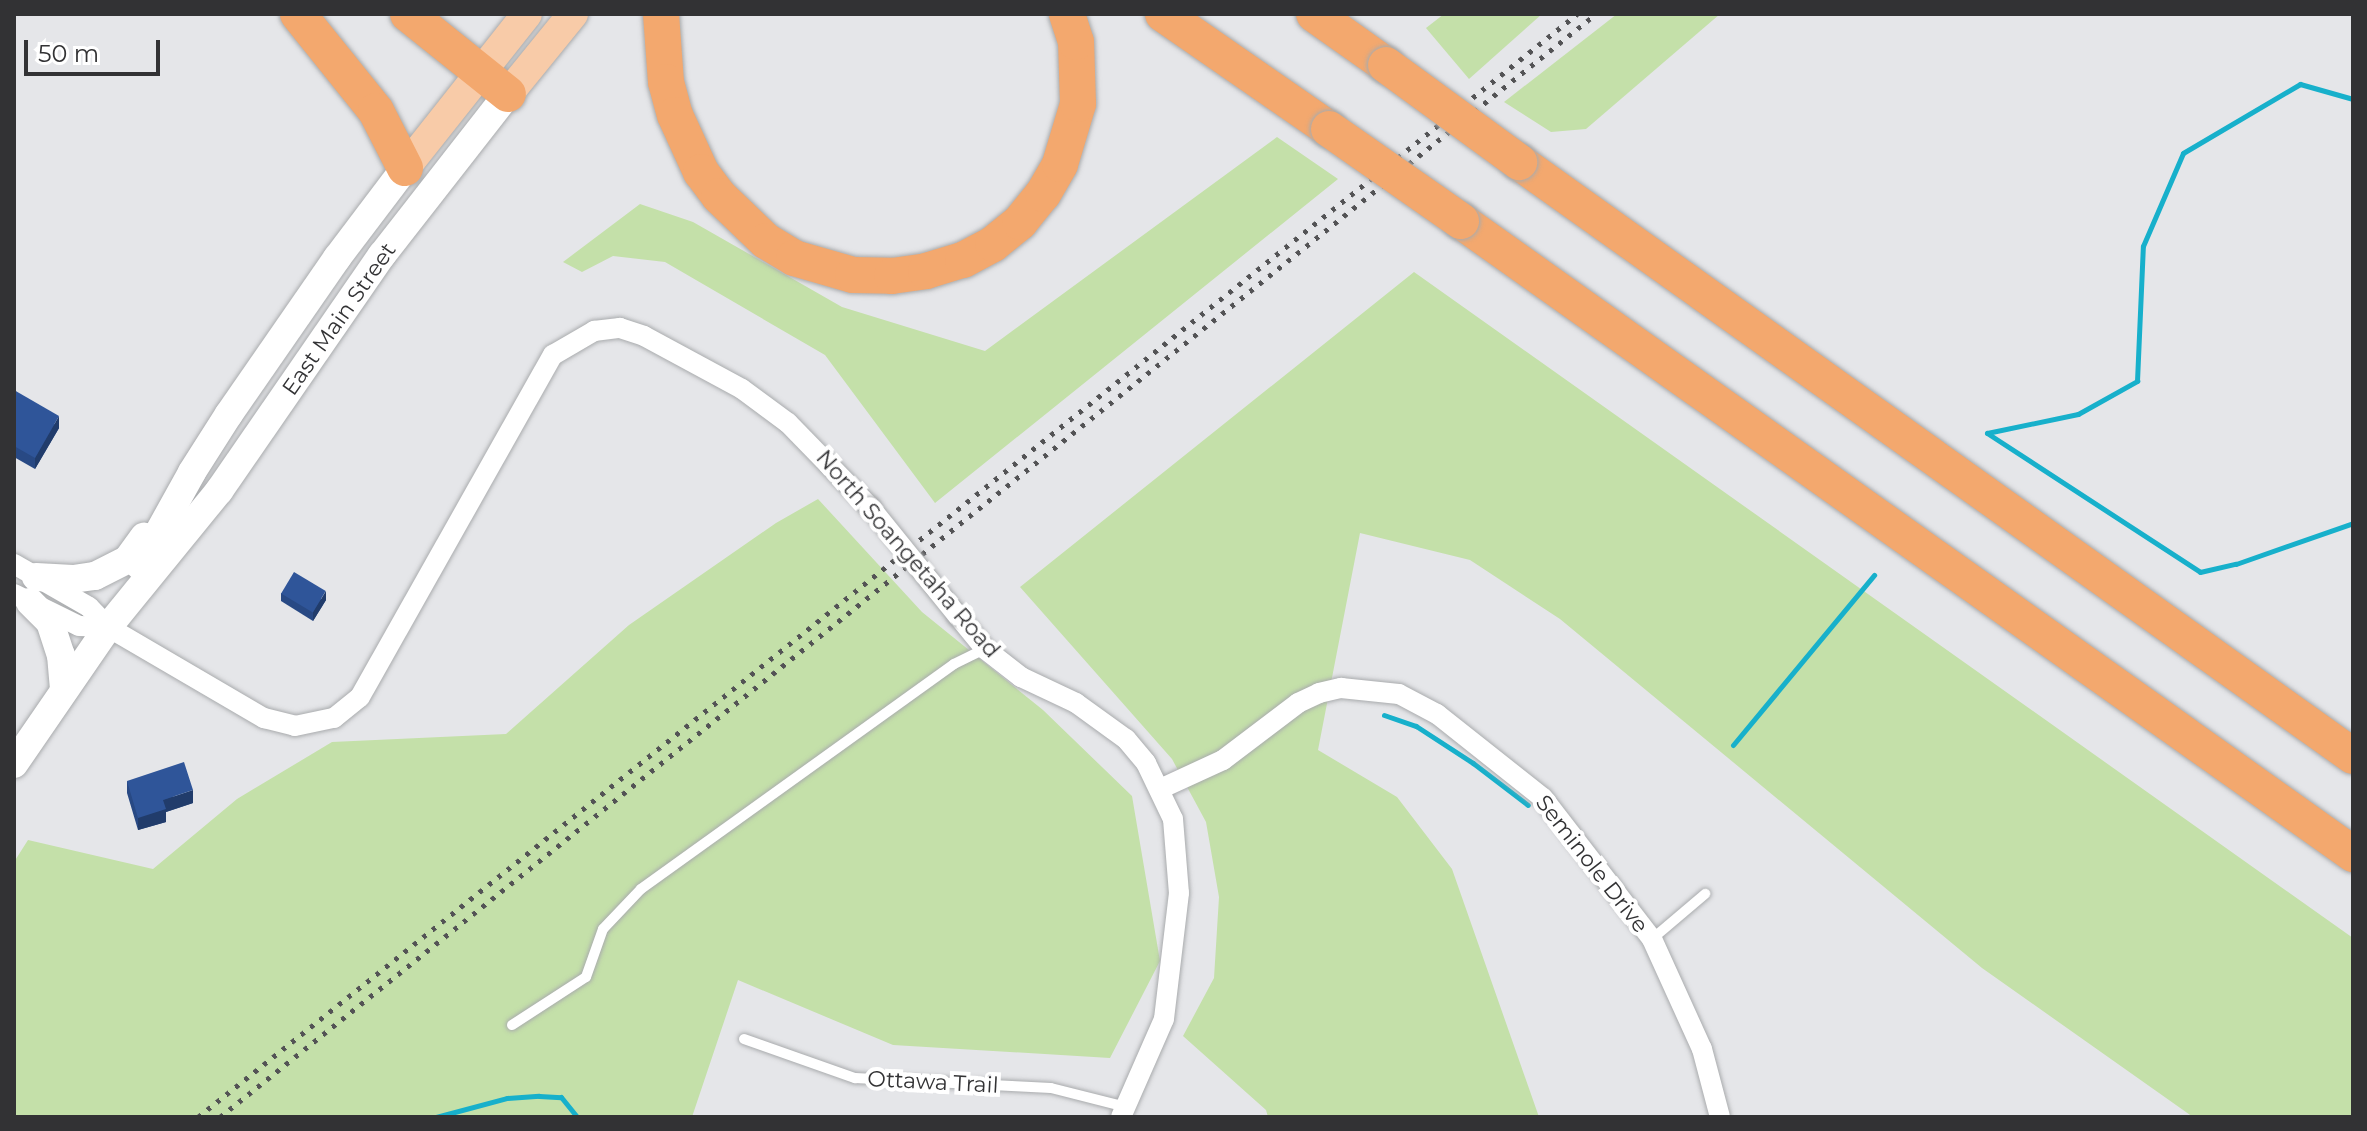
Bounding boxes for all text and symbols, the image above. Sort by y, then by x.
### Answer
scale bar [28,24,164,74]
text: 50 m [38,39,99,68]
street label: East Main Street [277,238,401,400]
street label: North Soangetaha Road [811,445,1005,663]
street label: Seminole Drive [1530,790,1654,938]
street label: Ottawa Trail [867,1065,999,1099]

